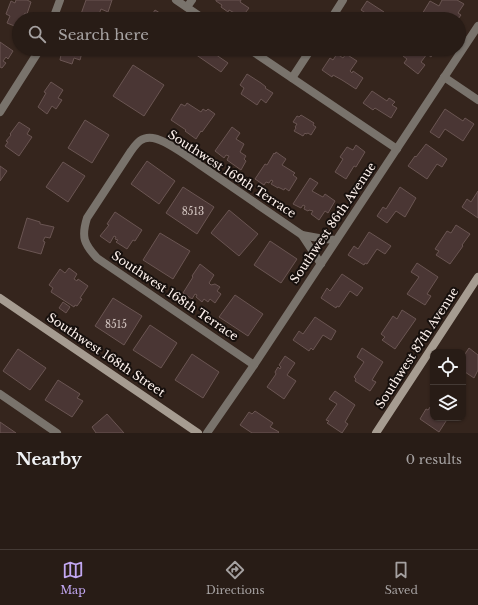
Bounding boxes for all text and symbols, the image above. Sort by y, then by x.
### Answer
search box [12,12,466,56]
icon: search [26,23,48,45]
text: Search here [58,25,149,44]
street label: Southwest 169th Terrace [165,126,299,221]
street label: Southwest 86th Avenue [286,159,379,286]
house number: 8513 [182,205,204,218]
street label: Southwest 168th Terrace [109,248,241,344]
street label: Southwest 87th Avenue [372,284,461,411]
street label: Southwest 168th Street [44,309,169,400]
house number: 8515 [105,318,127,331]
map controls [430,349,466,421]
button: locate [430,349,466,385]
button: layers [430,385,466,421]
text: Nearby [16,449,82,470]
text: 0 results [406,451,462,468]
tab: Map [60,559,86,597]
tab: Directions [206,559,264,597]
tab: Saved [385,559,418,597]

